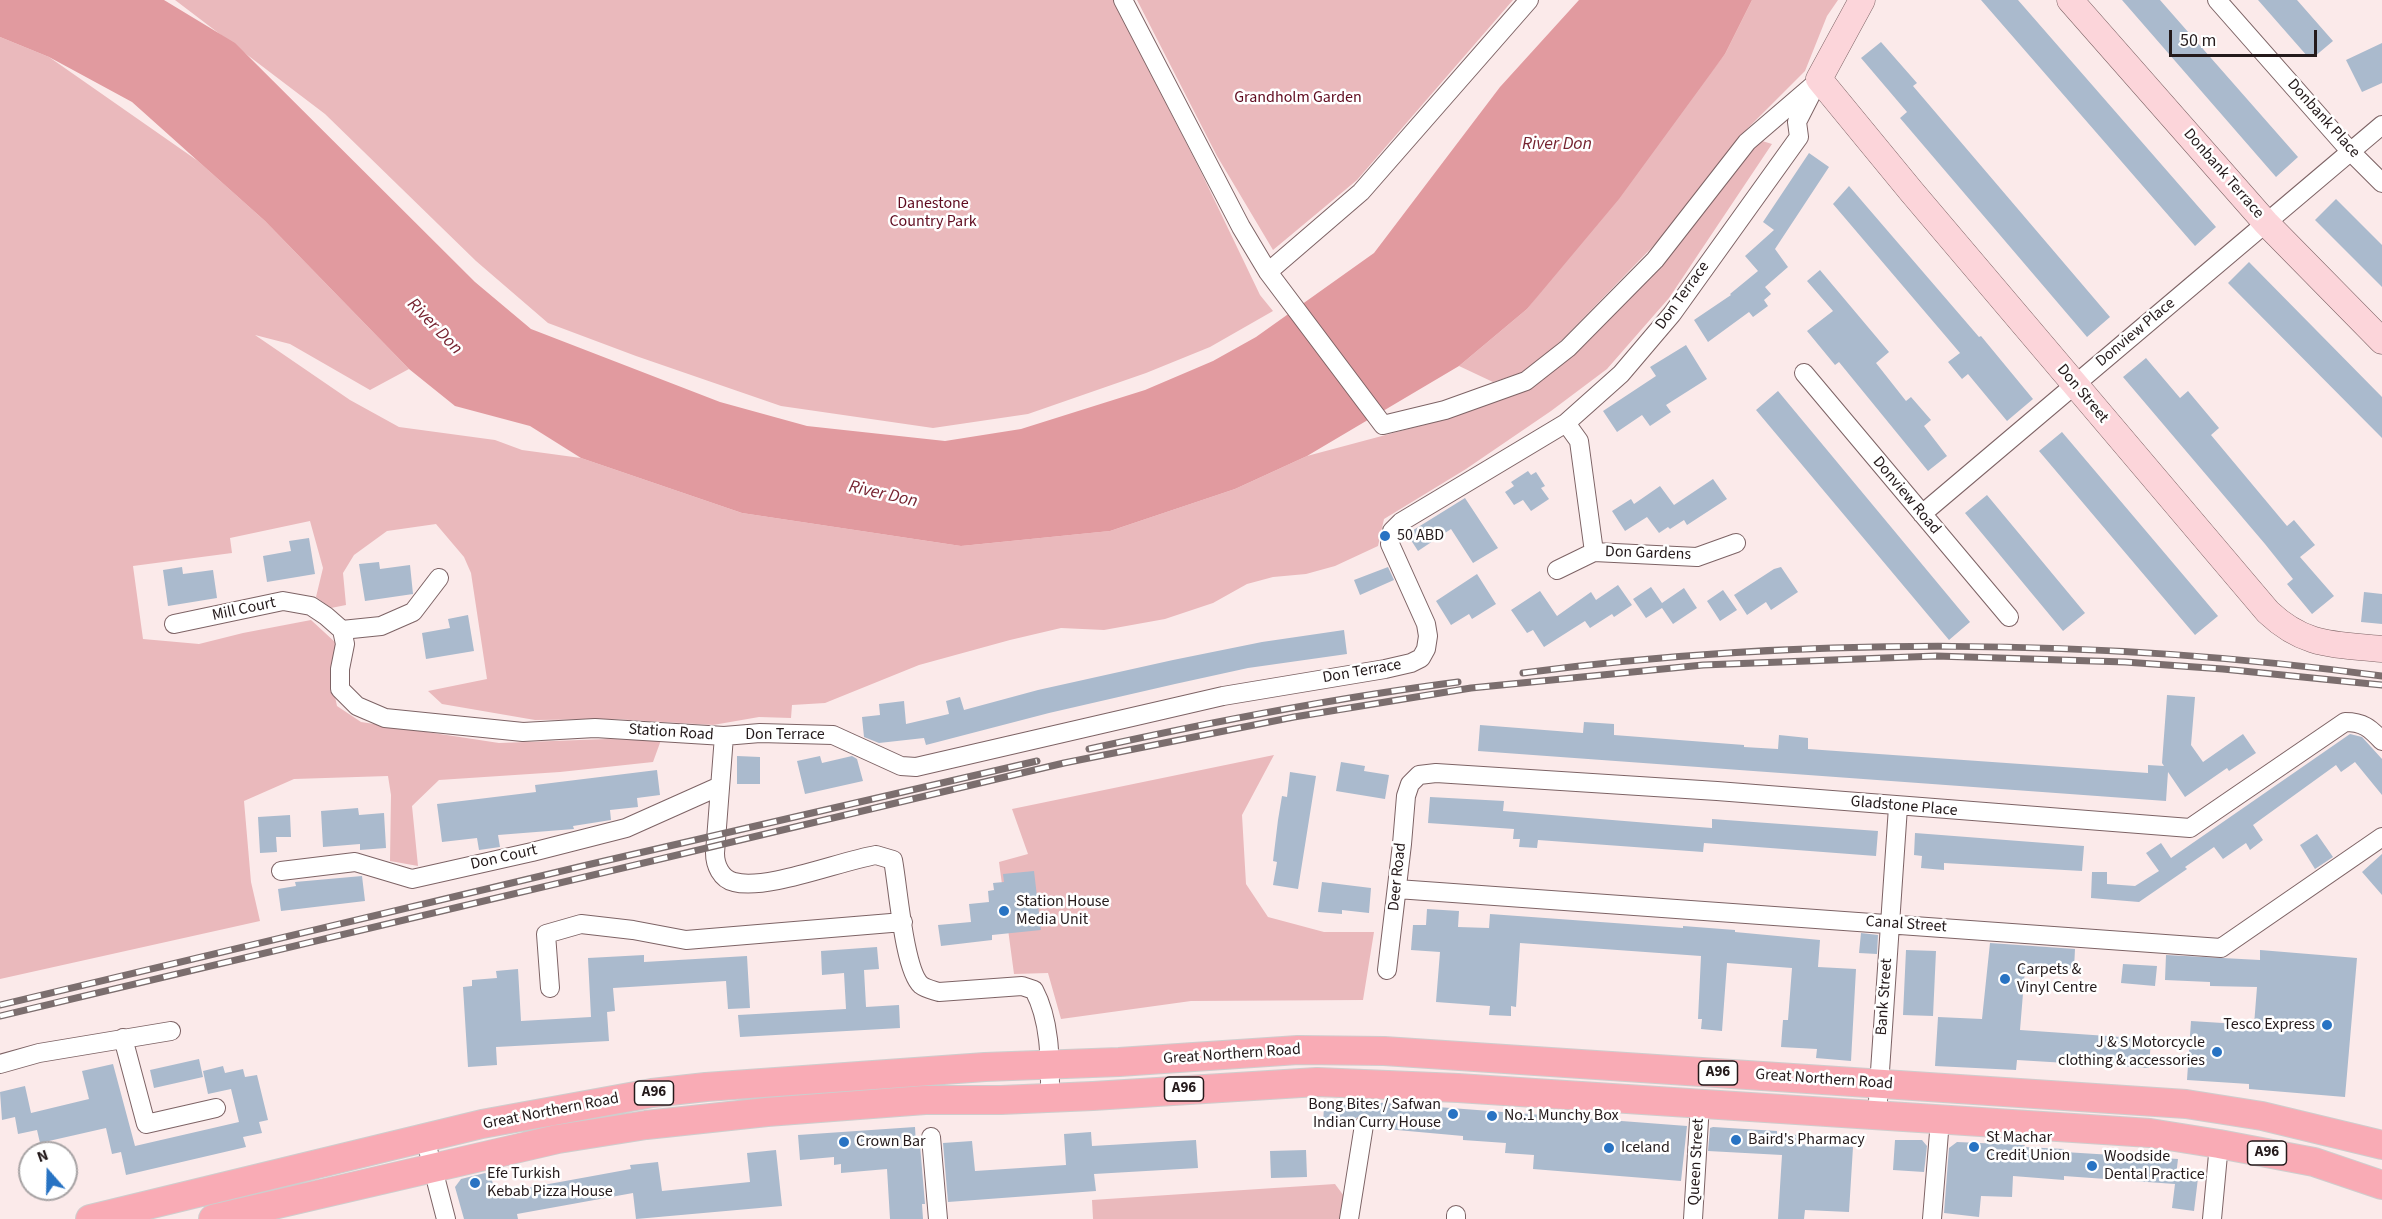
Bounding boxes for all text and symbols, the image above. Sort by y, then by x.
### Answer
scale bar [2172,18,2320,56]
text: 50 m [2180,28,2216,53]
street label: Donbank Place [2282,75,2364,163]
park label: Grandholm Garden [1234,88,1362,108]
street label: Donbank Terrace [2179,125,2267,223]
water label: River Don [1522,134,1592,156]
park label: Danestone Country Park [889,194,977,232]
street label: Don Terrace [1652,258,1714,334]
water label: River Don [402,294,466,360]
street label: Donview Place [2092,294,2180,372]
street label: Don Street [2052,361,2112,427]
street label: Donview Road [1868,453,1944,539]
water label: River Don [846,477,920,513]
place label: 50 ABD [1397,526,1444,546]
marker: 50 ABD [1378,529,1392,543]
street label: Don Gardens [1605,543,1691,565]
street label: Mill Court [211,594,277,626]
street label: Don Terrace [1321,656,1403,688]
street label: Station Road [628,720,714,746]
street label: Don Terrace [745,725,825,745]
street label: Gladstone Place [1850,793,1958,821]
street label: Don Court [469,841,539,875]
street label: Deer Road [1385,842,1411,912]
place label: Station House Media Unit [1016,892,1109,930]
marker: Station House Media Unit [997,904,1011,918]
street label: Canal Street [1865,913,1947,937]
street label: Bank Street [1873,958,1897,1036]
place label: Carpets & Vinyl Centre [2017,960,2097,998]
marker: Carpets & Vinyl Centre [1998,972,2012,986]
place label: Tesco Express [2223,1015,2315,1035]
marker: Tesco Express [2320,1018,2334,1032]
place label: J & S Motorcycle clothing & accessories [2058,1033,2205,1071]
street label: Great Northern Road [1163,1041,1301,1069]
marker: J & S Motorcycle clothing & accessories [2210,1045,2224,1059]
road number: A96 [1698,1061,1738,1085]
street label: Great Northern Road [1755,1066,1893,1094]
road number: A96 [1164,1077,1204,1101]
road number: A96 [634,1081,674,1105]
street label: Great Northern Road [481,1089,621,1135]
place label: Bong Bites / Safwan Indian Curry House [1308,1095,1441,1133]
place label: No.1 Munchy Box [1504,1106,1619,1126]
marker: Bong Bites / Safwan Indian Curry House [1446,1107,1460,1121]
marker: No.1 Munchy Box [1485,1109,1499,1123]
street label: Queen Street [1685,1118,1709,1206]
place label: St Machar Credit Union [1986,1128,2070,1166]
place label: Baird's Pharmacy [1748,1130,1865,1150]
place label: Crown Bar [856,1132,926,1152]
marker: Baird's Pharmacy [1729,1133,1743,1147]
marker: Crown Bar [837,1135,851,1149]
place label: Iceland [1621,1138,1670,1158]
marker: St Machar Credit Union [1967,1140,1981,1154]
north arrow [18,1141,78,1201]
marker: Iceland [1602,1141,1616,1155]
road number: A96 [2248,1141,2286,1165]
text: N [34,1144,51,1168]
place label: Woodside Dental Practice [2104,1147,2205,1185]
marker: Woodside Dental Practice [2085,1159,2099,1173]
place label: Efe Turkish Kebab Pizza House [487,1164,613,1202]
marker: Efe Turkish Kebab Pizza House [468,1176,482,1190]

